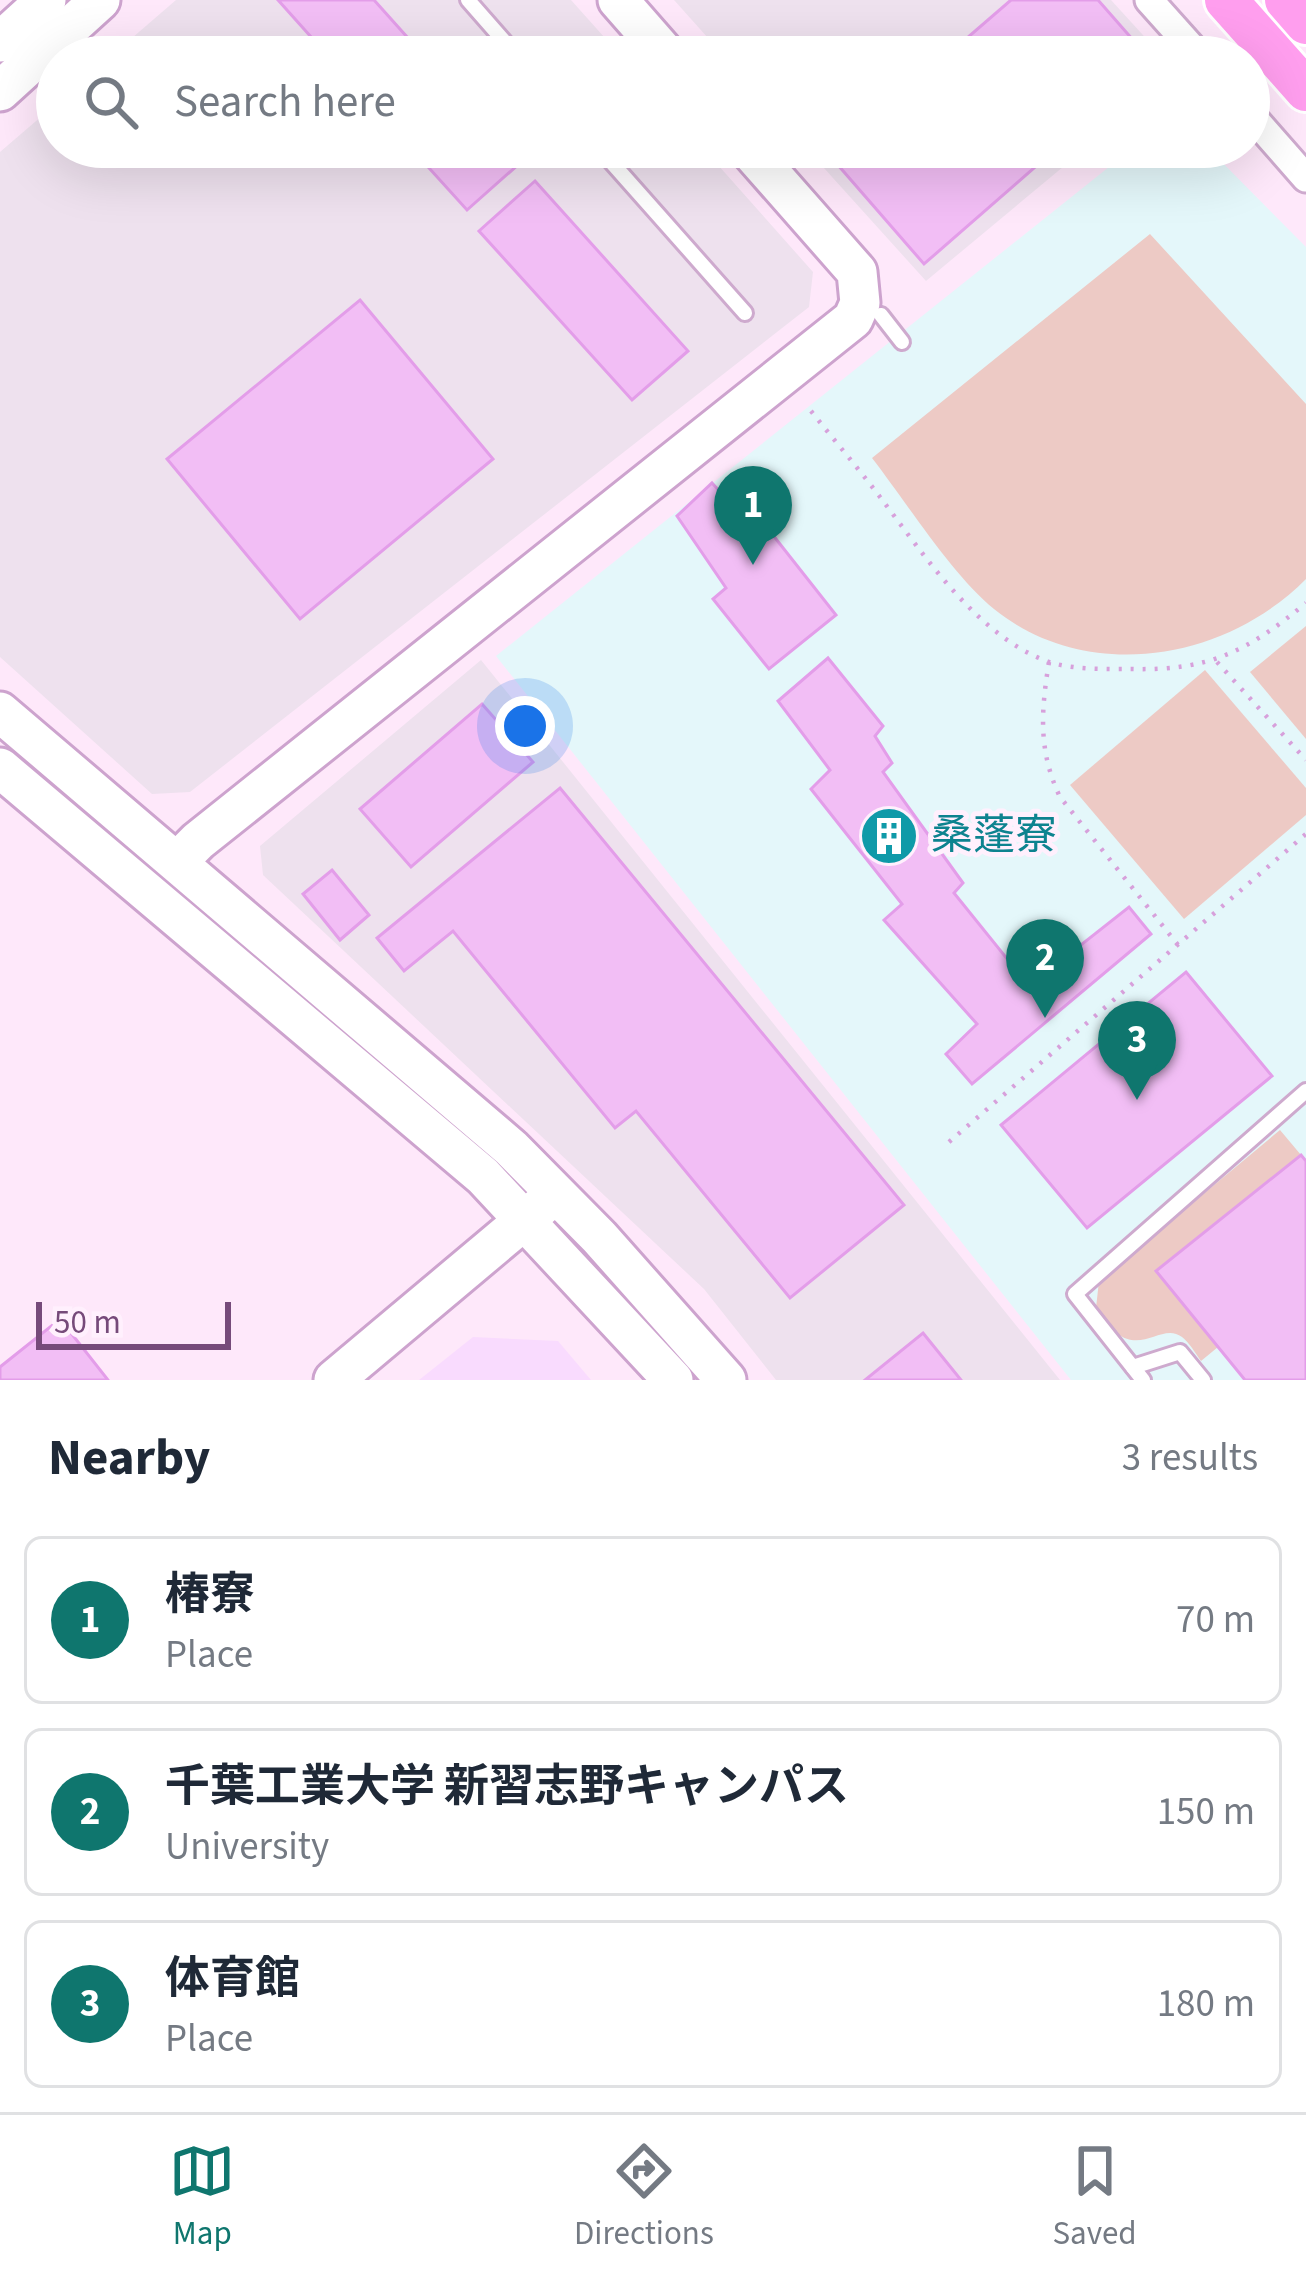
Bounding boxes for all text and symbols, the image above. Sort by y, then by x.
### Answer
search box [36,36,1270,168]
icon: search [78,69,144,135]
text: Search here [174,70,396,134]
pin: 1 [714,466,792,565]
your location [495,696,555,756]
building icon: 桑蓬寮 [858,805,920,867]
place label: 桑蓬寮 [931,806,1057,866]
pin: 2 [1006,919,1084,1018]
pin: 3 [1098,1001,1176,1100]
scale bar [36,1296,231,1349]
text: 50 m [54,1299,121,1346]
text: Nearby [48,1422,210,1494]
text: 3 results [1122,1430,1258,1486]
text: 椿寮 [165,1563,255,1627]
text: 1 [80,1592,100,1648]
text: 70 m [1176,1592,1255,1648]
text: Place [165,1627,253,1683]
text: 千葉工業大学 新習志野キャンパス [165,1755,849,1819]
text: 2 [80,1784,100,1840]
text: 150 m [1157,1784,1255,1840]
text: University [165,1819,329,1875]
text: 体育館 [165,1947,300,2011]
text: 3 [80,1976,100,2032]
text: 180 m [1157,1976,1255,2032]
text: Place [165,2011,253,2067]
tab: Map [169,2138,235,2257]
tab: Directions [574,2138,714,2257]
tab: Saved [1052,2138,1137,2257]

